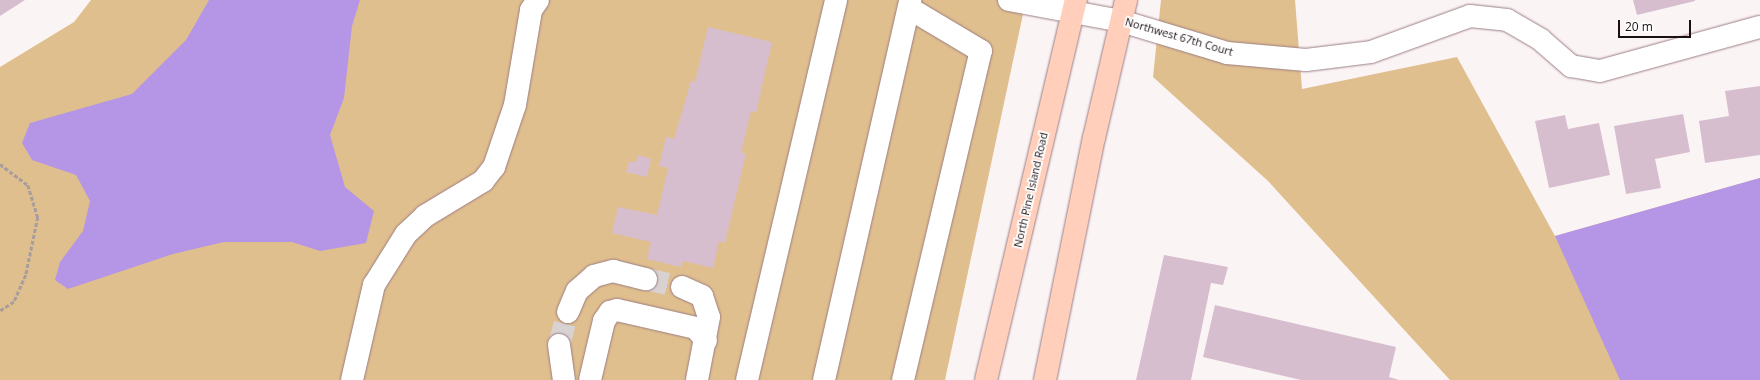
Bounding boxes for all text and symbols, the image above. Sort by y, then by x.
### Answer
scale bar [1620,12,1693,38]
street label: Northwest 67th Court [1124,15,1234,59]
text: 20 m [1625,18,1653,35]
street label: North Pine Island Road [1011,131,1051,249]

